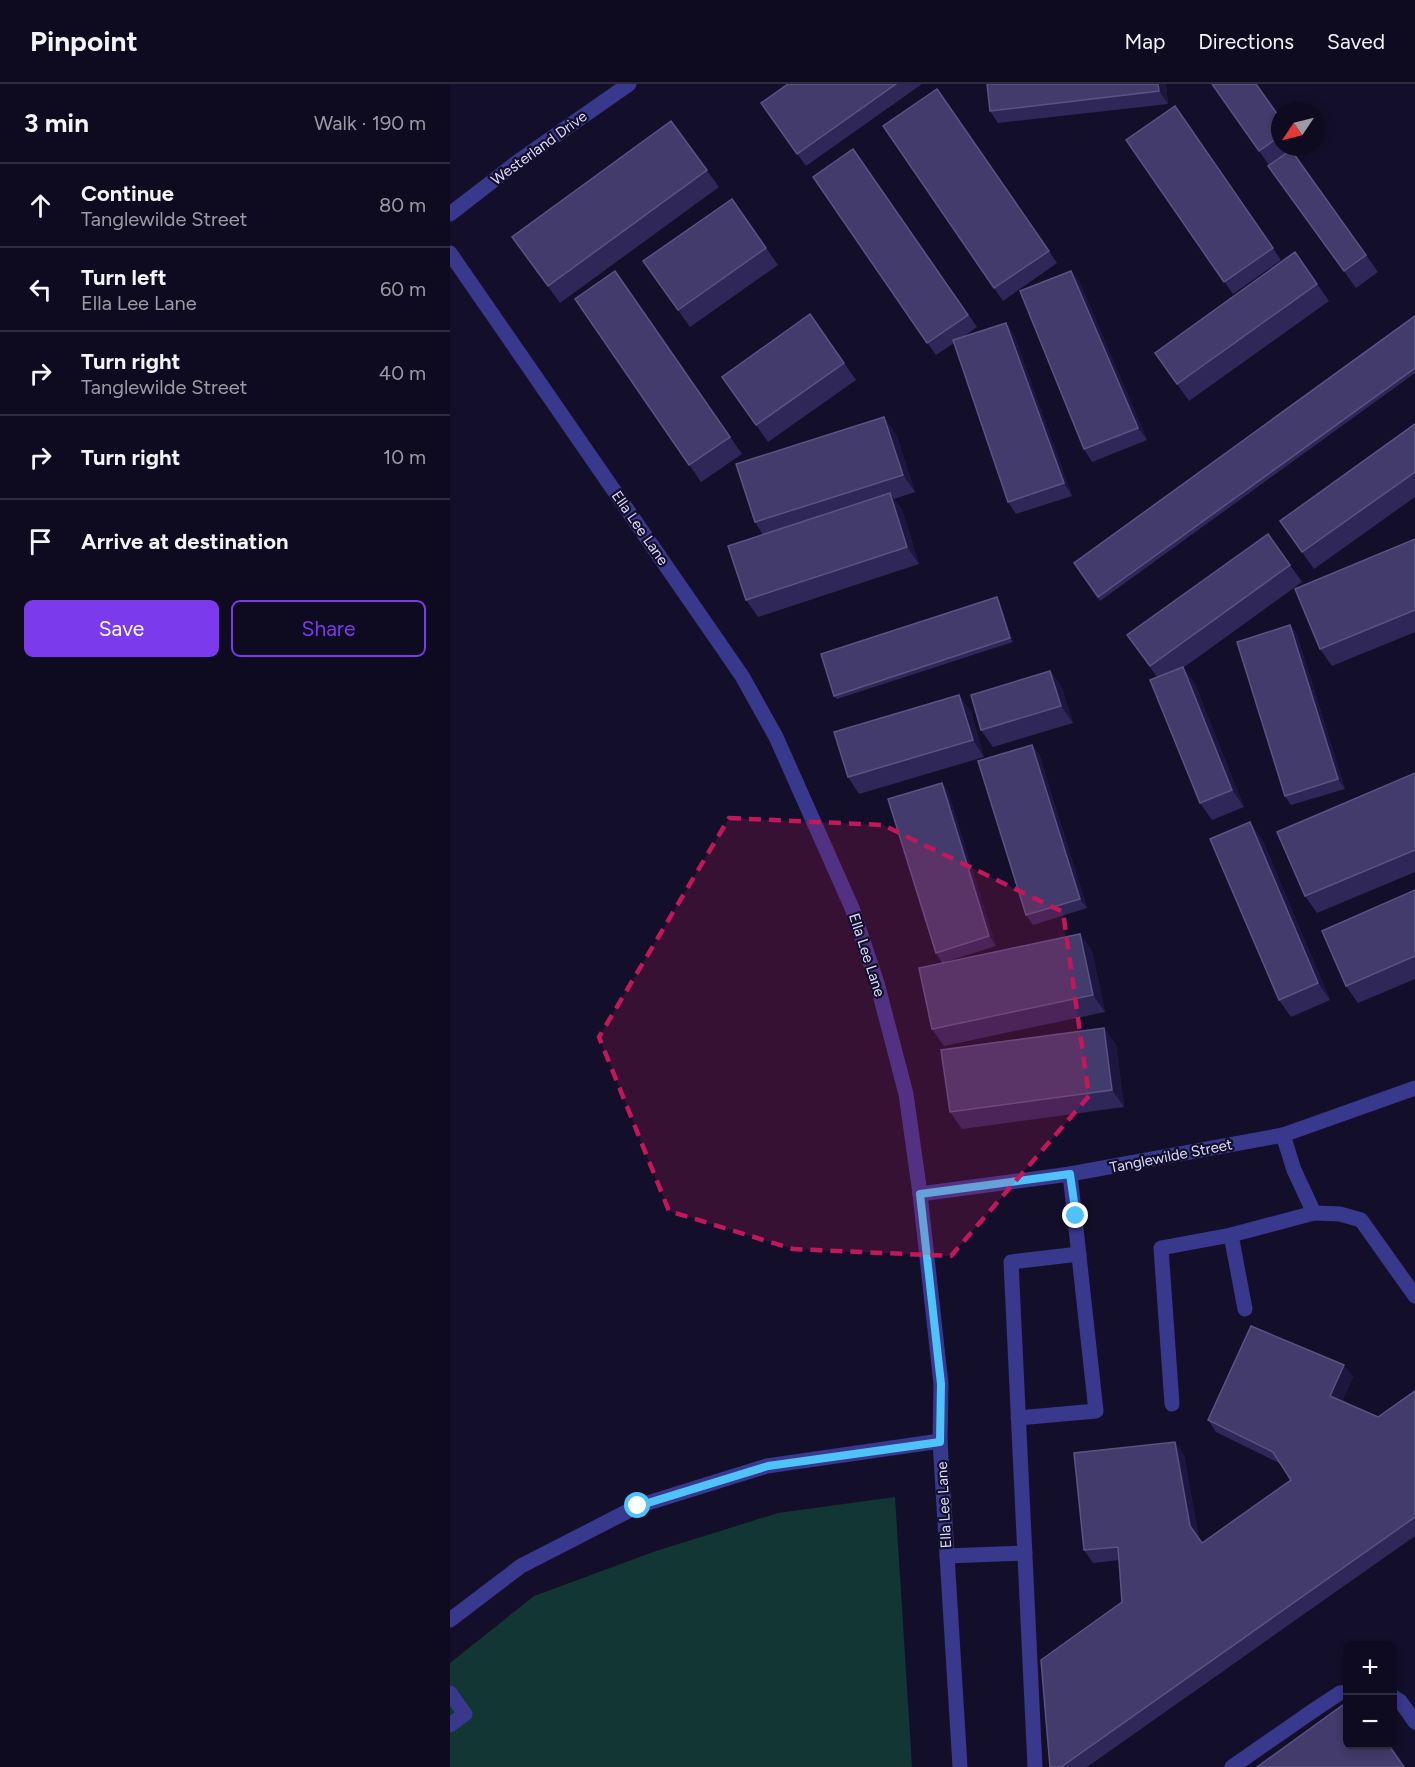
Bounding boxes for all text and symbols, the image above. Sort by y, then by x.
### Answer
text: Pinpoint [30,24,138,58]
text: Map [1124,29,1165,54]
text: Directions [1198,29,1294,54]
text: Saved [1327,29,1385,54]
north arrow [1271,102,1325,156]
text: 3 min [24,107,89,139]
street label: Westerland Drive [487,107,591,189]
text: Walk · 190 m [314,111,426,135]
text: Continue [81,180,174,207]
icon: ahead [24,189,57,222]
text: 80 m [379,193,426,217]
text: Tanglewilde Street [81,207,247,231]
text: Turn left [81,264,167,291]
icon: left [24,273,57,306]
text: 60 m [380,277,426,301]
text: Ella Lee Lane [81,291,197,315]
text: Turn right [81,348,180,375]
icon: right [24,357,57,390]
text: 40 m [379,361,426,385]
text: Tanglewilde Street [81,375,247,399]
icon: right [24,441,57,474]
text: Turn right [81,444,180,471]
text: 10 m [383,445,426,469]
street label: Ella Lee Lane [608,487,672,569]
icon: arrive [24,525,57,558]
text: Arrive at destination [81,528,289,555]
button: Save [24,600,219,657]
button: Share [231,600,426,657]
street label: Ella Lee Lane [845,911,889,999]
street label: Tanglewilde Street [1108,1135,1234,1177]
route end [1062,1202,1088,1228]
street label: Ella Lee Lane [933,1461,955,1549]
route start [624,1492,650,1518]
map controls [1343,1641,1397,1749]
button: + [1343,1641,1397,1695]
button: − [1343,1695,1397,1749]

